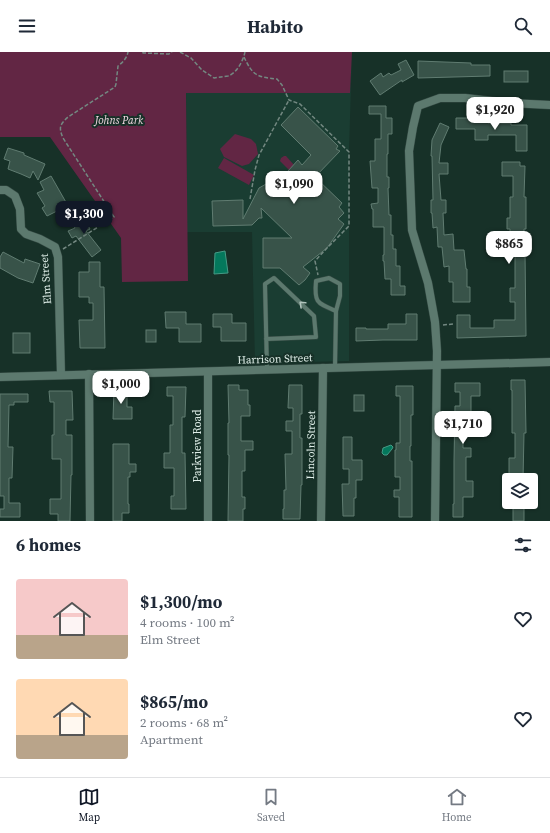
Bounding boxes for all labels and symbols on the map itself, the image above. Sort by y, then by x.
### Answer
pin: $1,920 [462,97,528,131]
park label: Johns Park [93,113,144,128]
pin: $1,090 [261,171,327,205]
pin: $1,300 [51,201,117,235]
pin: $865 [485,231,533,265]
street label: Elm Street [37,253,55,305]
one-way arrow [299,302,306,309]
street label: Harrison Street [237,350,313,368]
pin: $1,000 [88,371,154,405]
street label: Parkview Road [190,409,205,482]
street label: Lincoln Street [303,410,319,480]
pin: $1,710 [430,411,496,445]

